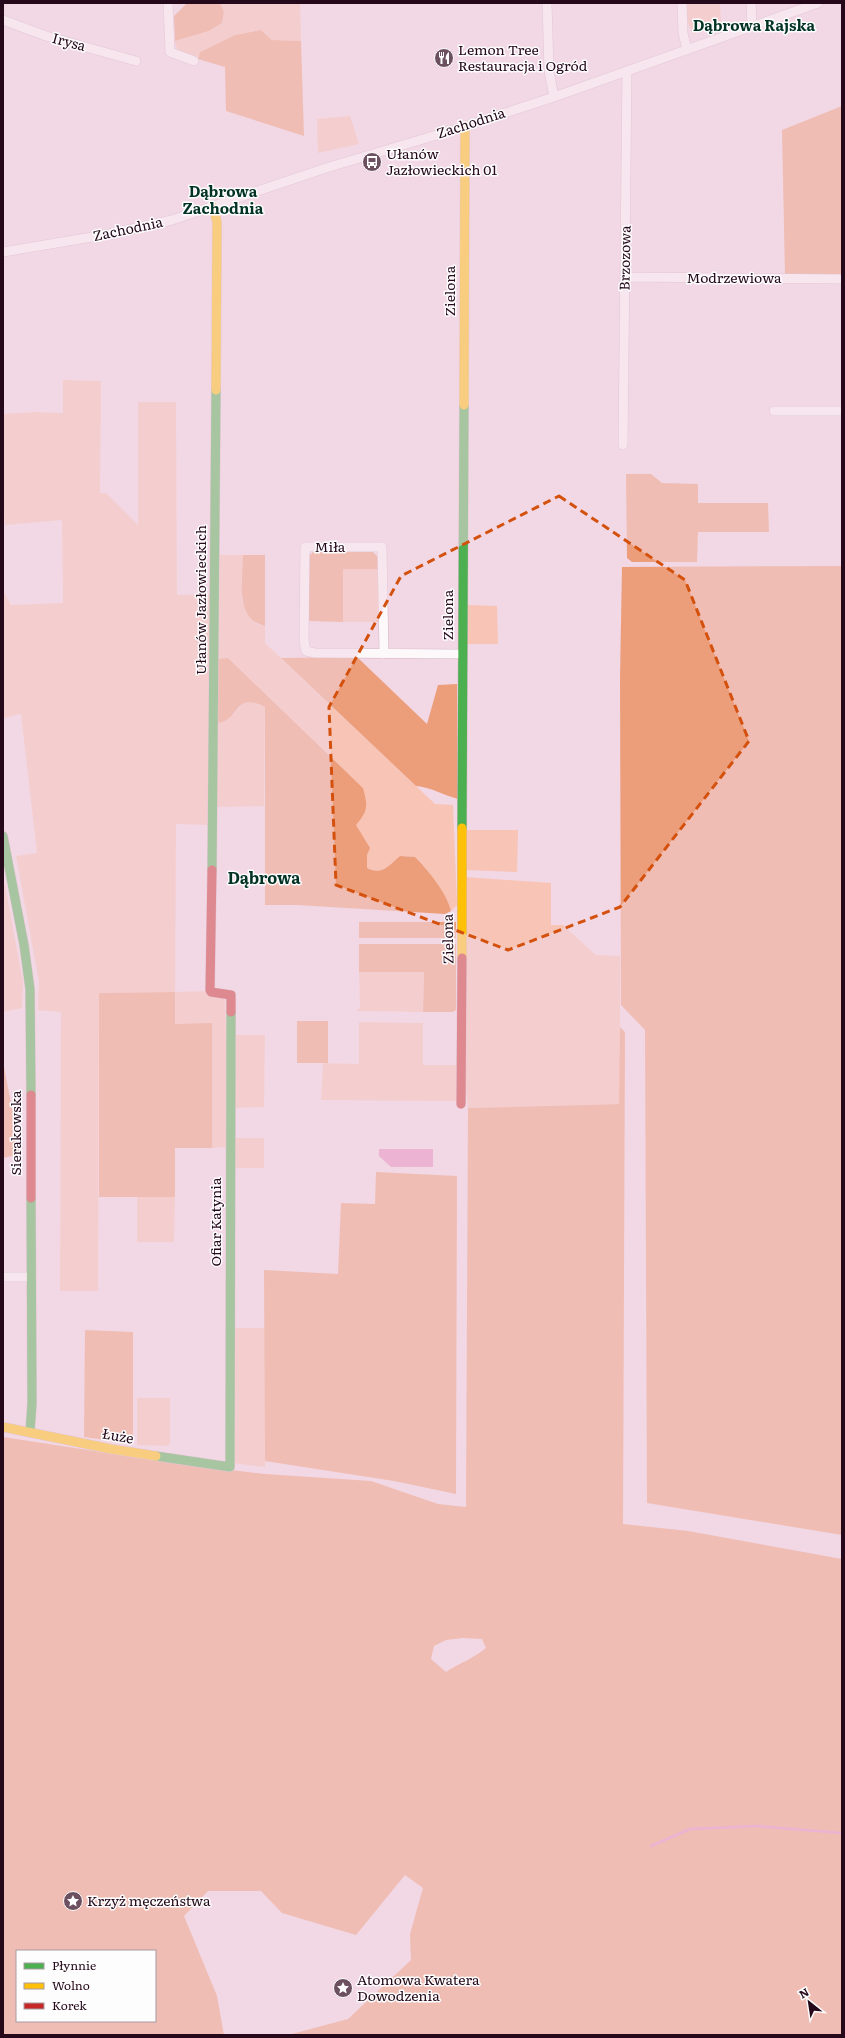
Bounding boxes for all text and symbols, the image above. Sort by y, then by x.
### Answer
district label: Dąbrowa Rajska [693,13,816,36]
street label: Irysa [50,27,89,55]
place label: Lemon Tree Restauracja i Ogród [458,39,588,75]
restaurant icon: Lemon Tree Restauracja i Ogród [433,47,455,69]
street label: Zachodnia [434,101,508,143]
place label: Ułanów Jazłowieckich 01 [386,143,497,179]
bus stop icon: Ułanów Jazłowieckich 01 [361,151,383,173]
district label: Dąbrowa Zachodnia [182,179,264,219]
street label: Zachodnia [91,211,165,245]
street label: Brzozowa [613,225,635,291]
street label: Zielona [439,265,459,316]
street label: Modrzewiowa [686,267,782,287]
street label: Ułanów Jazłowieckich [190,525,210,675]
street label: Miła [315,536,346,556]
street label: Zielona [437,589,457,640]
district label: Dąbrowa [227,865,301,889]
street label: Zielona [437,913,457,964]
street label: Sierakowska [5,1090,25,1176]
street label: Ofiar Katynia [205,1177,225,1267]
street label: Łuże [101,1422,135,1448]
place icon: Krzyż męczeństwa [62,1890,84,1912]
place label: Krzyż męczeństwa [87,1890,211,1910]
legend [16,1950,156,2022]
text: Płynnie [52,1956,96,1974]
place label: Atomowa Kwatera Dowodzenia [357,1969,480,2005]
text: Wolno [52,1976,90,1994]
place icon: Atomowa Kwatera Dowodzenia [332,1977,354,1999]
north arrow [789,1982,829,2022]
text: N [796,1983,811,2002]
text: Korek [52,1996,87,2014]

